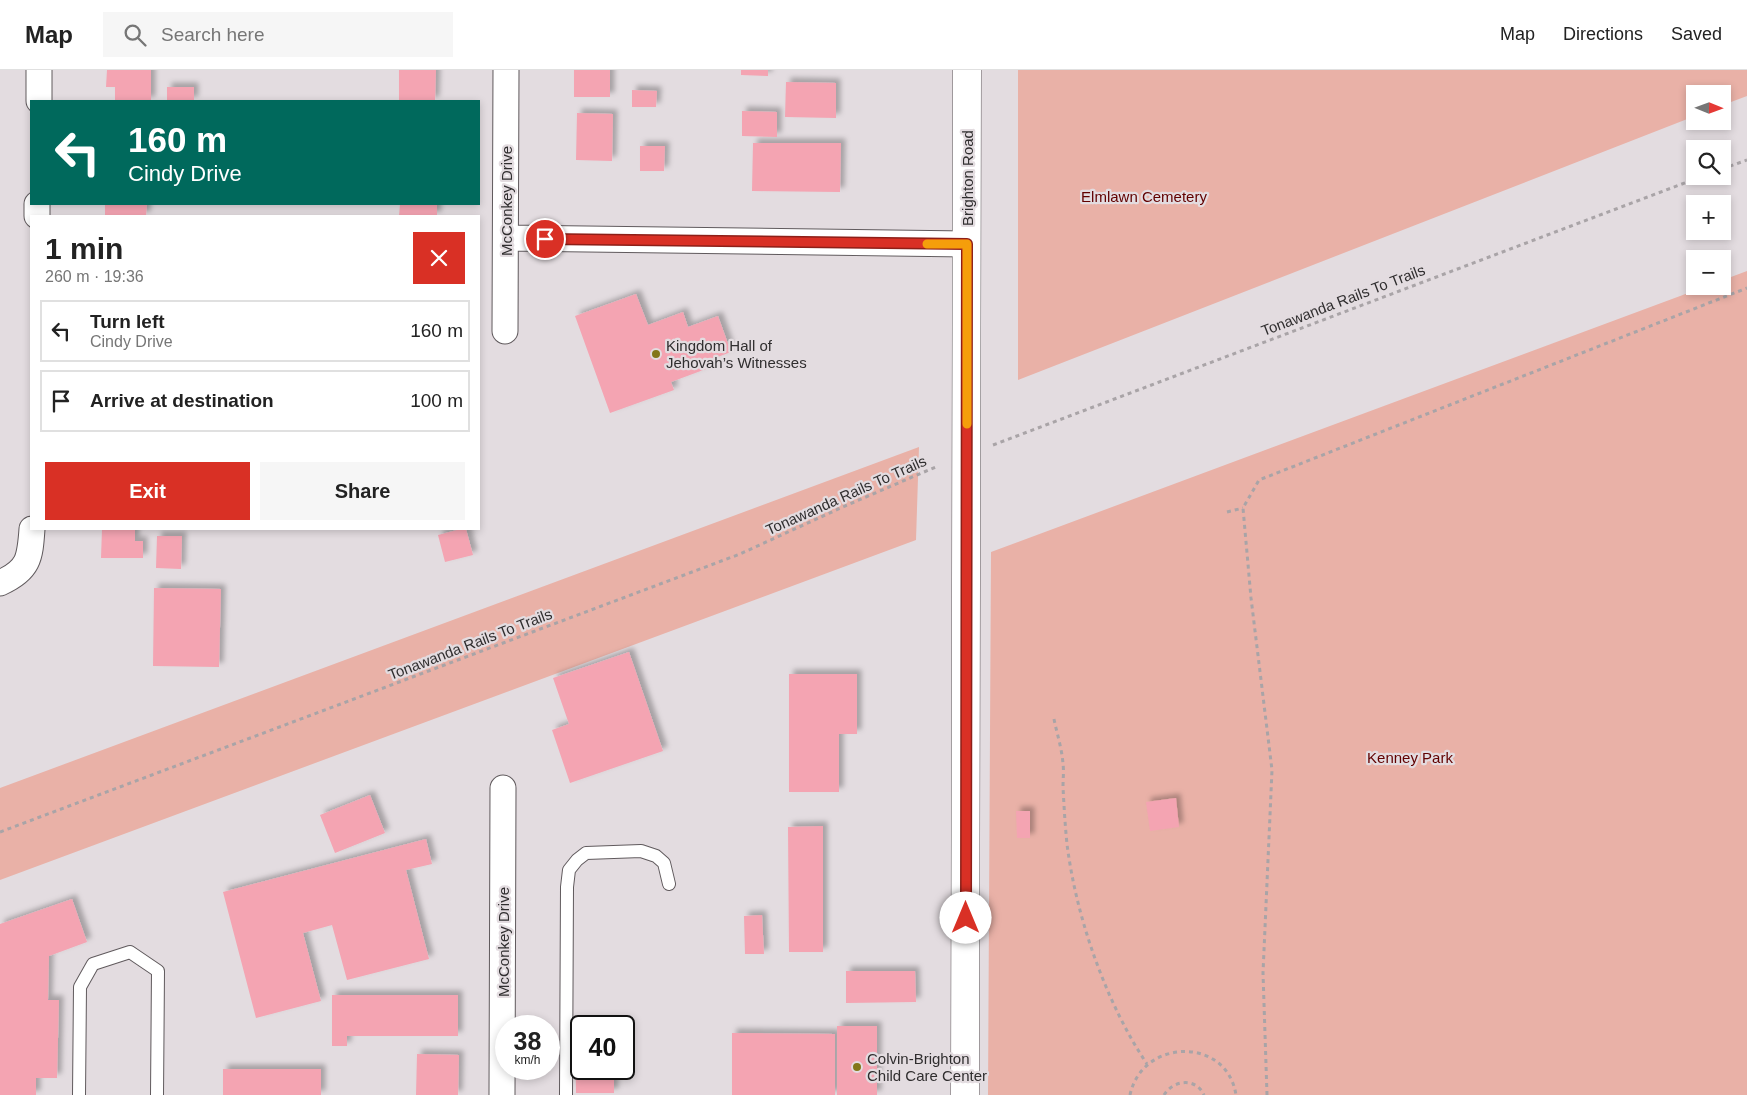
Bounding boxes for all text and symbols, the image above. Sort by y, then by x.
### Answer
search box [103,12,453,57]
text: Map [25,21,73,48]
icon: search [121,21,149,49]
text: Search here [161,24,265,45]
text: Map [1500,24,1535,44]
text: Directions [1563,24,1643,44]
text: Saved [1671,24,1722,44]
north arrow [1686,85,1731,130]
map controls [1686,85,1731,295]
icon: left [45,120,110,185]
text: 160 m [128,120,227,159]
street label: Brighton Road [959,130,976,226]
button: search [1686,140,1731,185]
street label: McConkey Drive [498,146,515,256]
text: Cindy Drive [128,161,242,186]
park label: Elmlawn Cemetery [1081,188,1207,205]
button: + [1686,195,1731,240]
pin [524,218,566,260]
icon: arrive [531,225,559,253]
text: 1 min [45,232,123,265]
button: close [413,232,465,284]
button: − [1686,250,1731,295]
street label: Tonawanda Rails To Trails [1259,261,1427,339]
text: 260 m · 19:36 [45,268,144,285]
text: Turn left [90,311,165,332]
icon: left [47,317,75,345]
text: 160 m [410,320,463,341]
text: Cindy Drive [90,333,173,350]
place label: Kingdom Hall of Jehovah’s Witnesses [666,337,807,371]
marker: Kingdom Hall of Jehovah’s Witnesses [650,348,662,360]
icon: arrive [47,387,75,415]
text: Arrive at destination [90,390,274,411]
text: 100 m [410,390,463,411]
street label: Tonawanda Rails To Trails [763,452,929,538]
button: Exit [45,462,250,520]
button: Share [260,462,465,520]
street label: Tonawanda Rails To Trails [386,605,554,683]
park label: Kenney Park [1367,749,1453,766]
street label: McConkey Drive [495,887,512,997]
position arrow [939,891,991,943]
speed limit sign: 40 [570,1015,635,1080]
text: 38 [514,1027,541,1055]
place label: Colvin-Brighton Child Care Center [867,1050,987,1084]
text: km/h [514,1053,541,1067]
marker: Colvin-Brighton Child Care Center [851,1061,863,1073]

